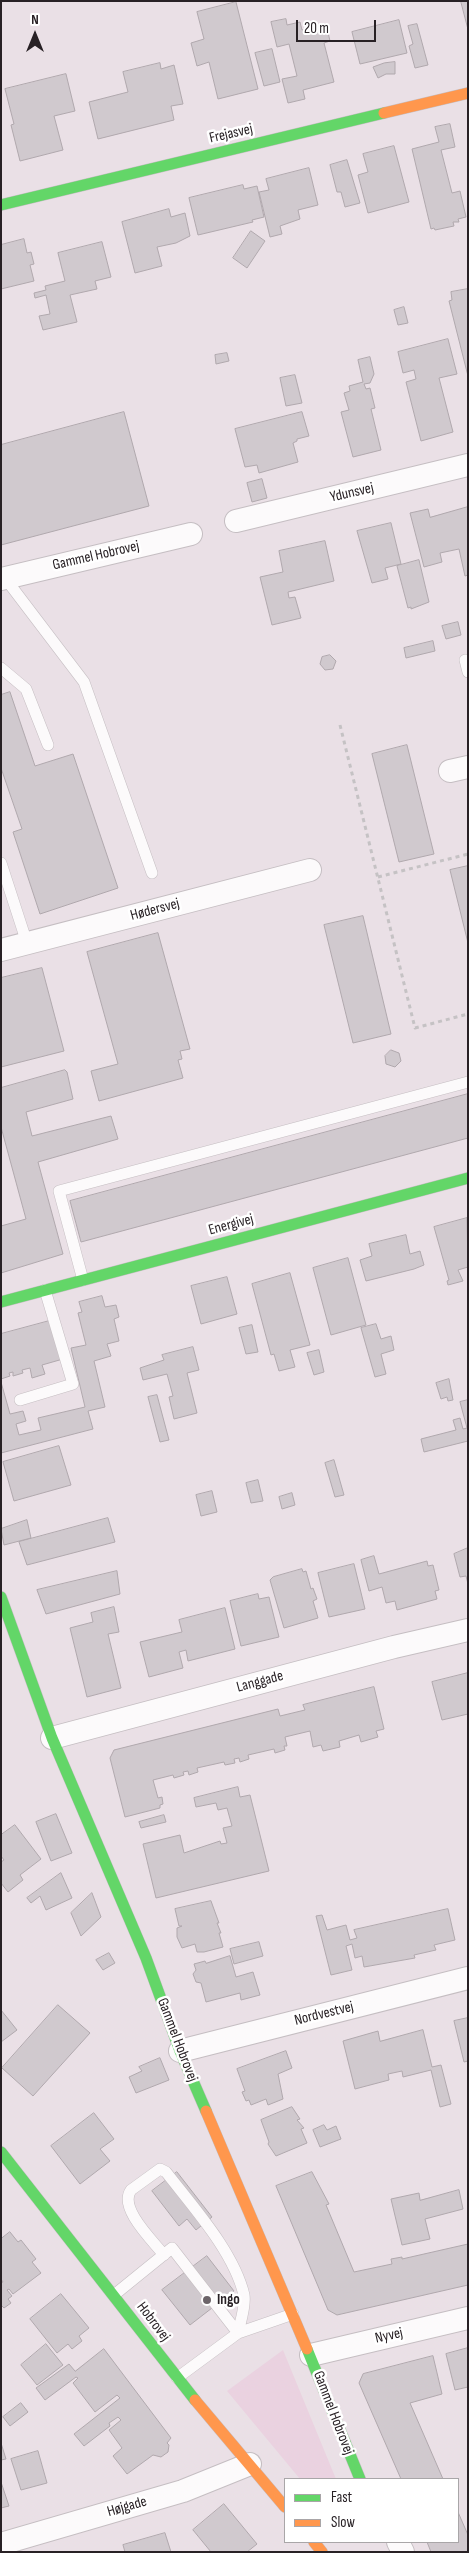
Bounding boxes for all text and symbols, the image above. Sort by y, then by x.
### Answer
north arrow [10,10,60,60]
scale bar [299,10,379,42]
text: N [31,11,39,28]
text: 20 m [304,19,329,38]
street label: Frejasvej [208,120,254,148]
street label: Ydunsvej [328,479,376,507]
street label: Gammel Hobrovej [51,537,141,575]
street label: Hødersvej [129,895,181,925]
street label: Energivej [207,1210,255,1240]
street label: Langgade [235,1667,285,1697]
street label: Gammel Hobrovej [153,1996,201,2084]
street label: Nordvestvej [293,1998,355,2030]
place label: Ingo [217,2291,240,2309]
marker: Ingo [201,2294,213,2306]
street label: Hobrovej [132,2299,174,2345]
street label: Nyvej [373,2324,405,2348]
street label: Gammel Hobrovej [309,2369,357,2457]
legend [284,2478,459,2543]
text: Fast [331,2488,352,2507]
street label: Højgade [105,2493,149,2521]
text: Slow [331,2513,355,2532]

